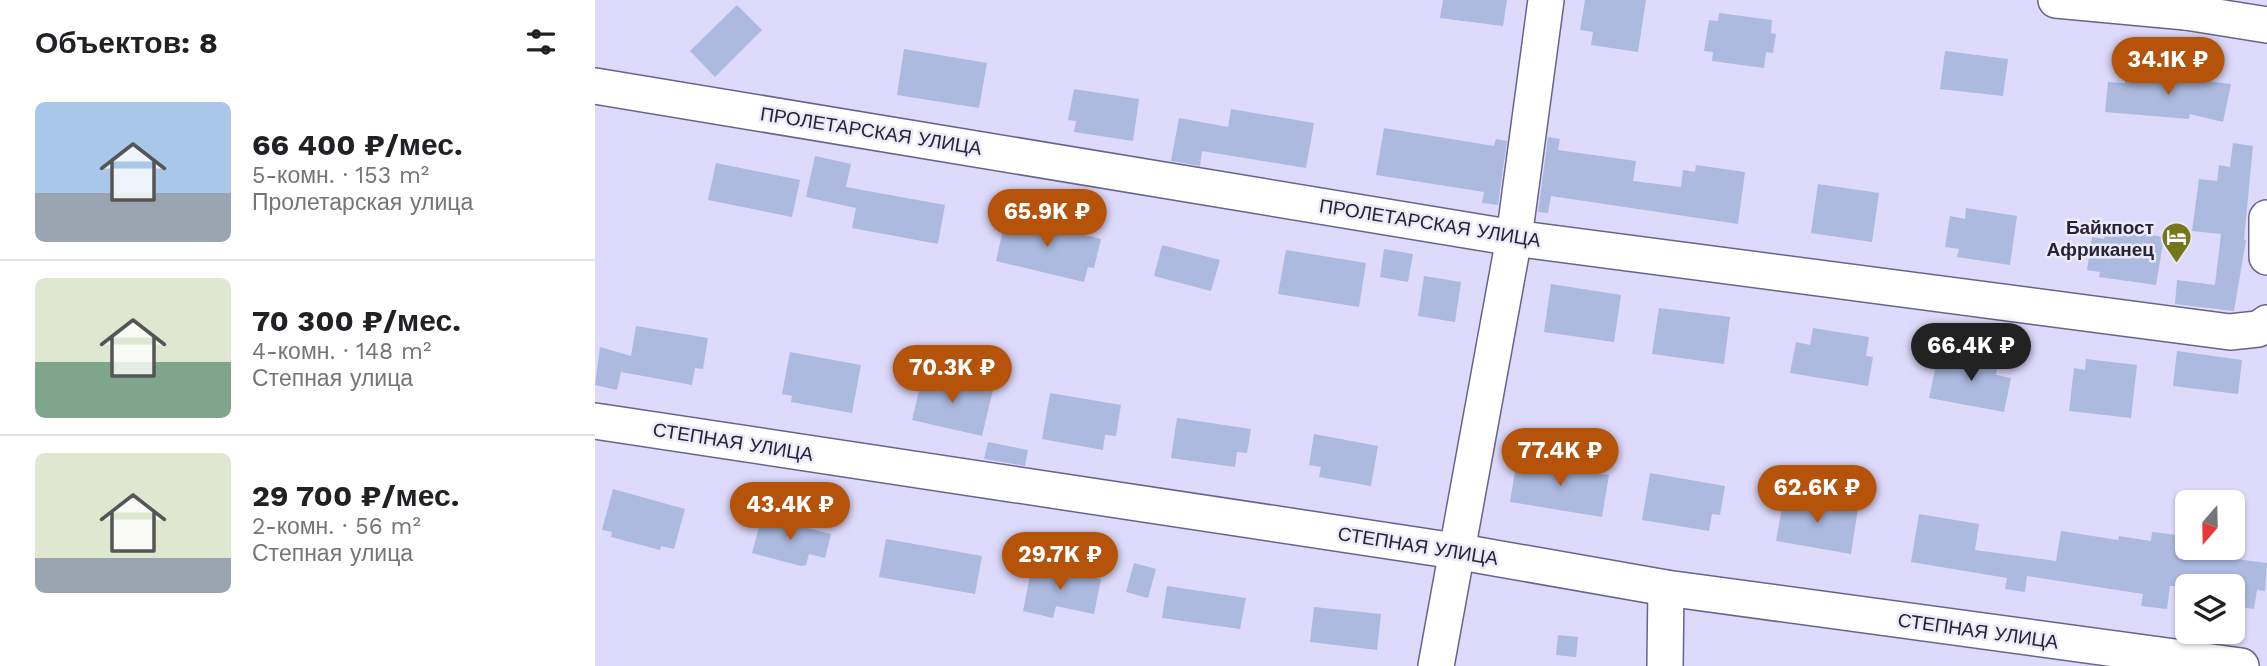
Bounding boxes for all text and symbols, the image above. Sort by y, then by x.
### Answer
icon: filters [522,23,560,61]
text: Объектов: 8 [35,25,218,60]
pin: 34.1K ₽ [2103,38,2233,97]
text: 34.1K ₽ [2128,46,2208,73]
street label: ПРОЛЕТАРСКАЯ УЛИЦА [759,102,984,160]
text: 66 400 ₽/мес. [252,127,463,162]
icon: home [91,130,175,214]
text: 5-комн. · 153 m² [252,162,429,189]
text: Пролетарская улица [252,189,473,216]
pin: 65.9K ₽ [982,190,1112,249]
street label: ПРОЛЕТАРСКАЯ УЛИЦА [1318,194,1543,252]
text: 65.9K ₽ [1004,198,1090,225]
place label: Байкпост Африканец [2047,216,2154,261]
hotel icon: Байкпост Африканец [2160,221,2194,265]
text: 70 300 ₽/мес. [252,303,461,338]
icon: home [91,306,175,390]
pin: 66.4K ₽ [1906,324,2036,383]
text: 66.4K ₽ [1927,332,2015,359]
text: 4-комн. · 148 m² [252,338,431,365]
pin: 70.3K ₽ [887,346,1017,405]
text: 70.3K ₽ [909,354,995,381]
text: Степная улица [252,365,413,392]
street label: СТЕПНАЯ УЛИЦА [651,418,815,466]
pin: 77.4K ₽ [1495,428,1625,488]
text: 77.4K ₽ [1518,437,1602,464]
pin: 62.6K ₽ [1752,466,1882,525]
text: 62.6K ₽ [1774,474,1860,501]
text: 29 700 ₽/мес. [252,478,459,513]
icon: home [91,481,175,565]
pin: 43.4K ₽ [725,482,855,542]
north arrow [2175,490,2245,560]
map controls [2175,490,2245,644]
text: 43.4K ₽ [746,491,834,518]
text: 2-комн. · 56 m² [252,513,421,540]
street label: СТЕПНАЯ УЛИЦА [1336,522,1500,570]
pin: 29.7K ₽ [995,532,1125,592]
text: Степная улица [252,540,413,567]
text: 29.7K ₽ [1018,541,1102,568]
button: layers [2175,574,2245,644]
street label: СТЕПНАЯ УЛИЦА [1896,608,2060,654]

